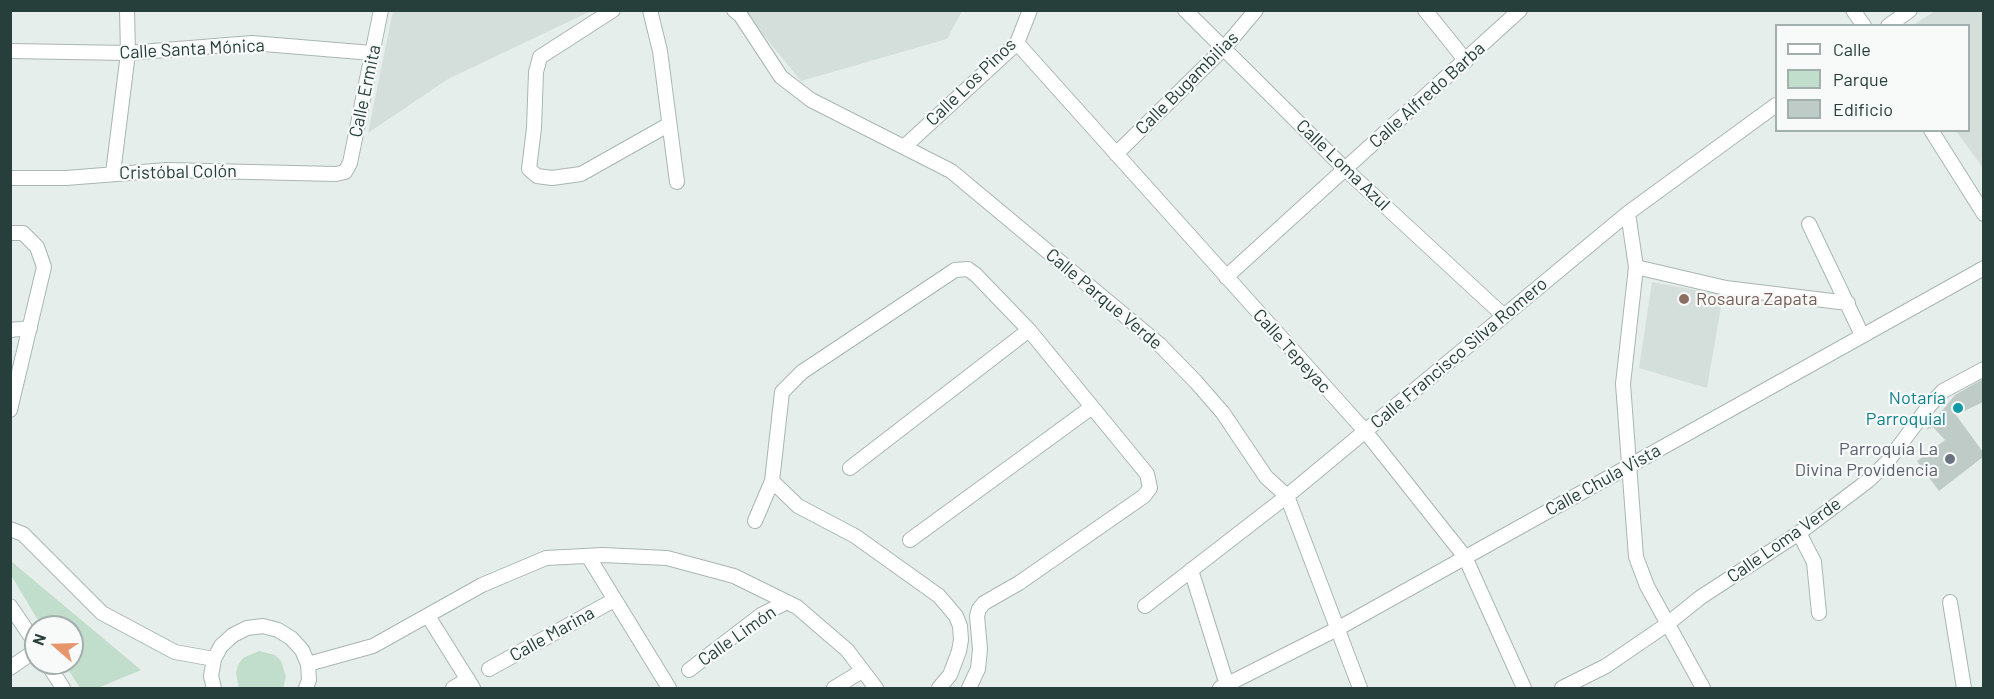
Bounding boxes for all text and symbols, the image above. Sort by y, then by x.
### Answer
legend [1775,24,1970,132]
street label: Calle Bugambilias [1131,27,1243,139]
street label: Calle Santa Mónica [119,34,265,64]
street label: Calle Los Pinos [921,34,1021,130]
street label: Calle Alfredo Barba [1365,37,1489,153]
text: Calle [1833,38,1871,60]
street label: Calle Ermita [345,43,385,139]
text: Parque [1833,68,1888,90]
text: Edificio [1833,98,1893,120]
street label: Calle Loma Azul [1292,115,1394,215]
street label: Cristóbal Colón [119,160,237,184]
street label: Calle Parque Verde [1041,244,1167,354]
street label: Calle Francisco Silva Romero [1366,273,1552,433]
place label: Rosaura Zapata [1696,288,1817,310]
marker: Rosaura Zapata [1677,292,1691,306]
street label: Calle Tepeyac [1249,304,1335,398]
place label: Notaría Parroquial [1866,387,1946,430]
marker: Notaría Parroquial [1951,401,1965,415]
place label: Parroquia La Divina Providencia [1795,438,1938,480]
street label: Calle Chula Vista [1542,439,1664,521]
marker: Parroquia La Divina Providencia [1943,452,1957,466]
street label: Calle Loma Verde [1723,493,1845,587]
street label: Calle Limón [694,601,780,671]
street label: Calle Marina [506,602,598,666]
north arrow [24,615,84,675]
text: N [28,631,49,648]

